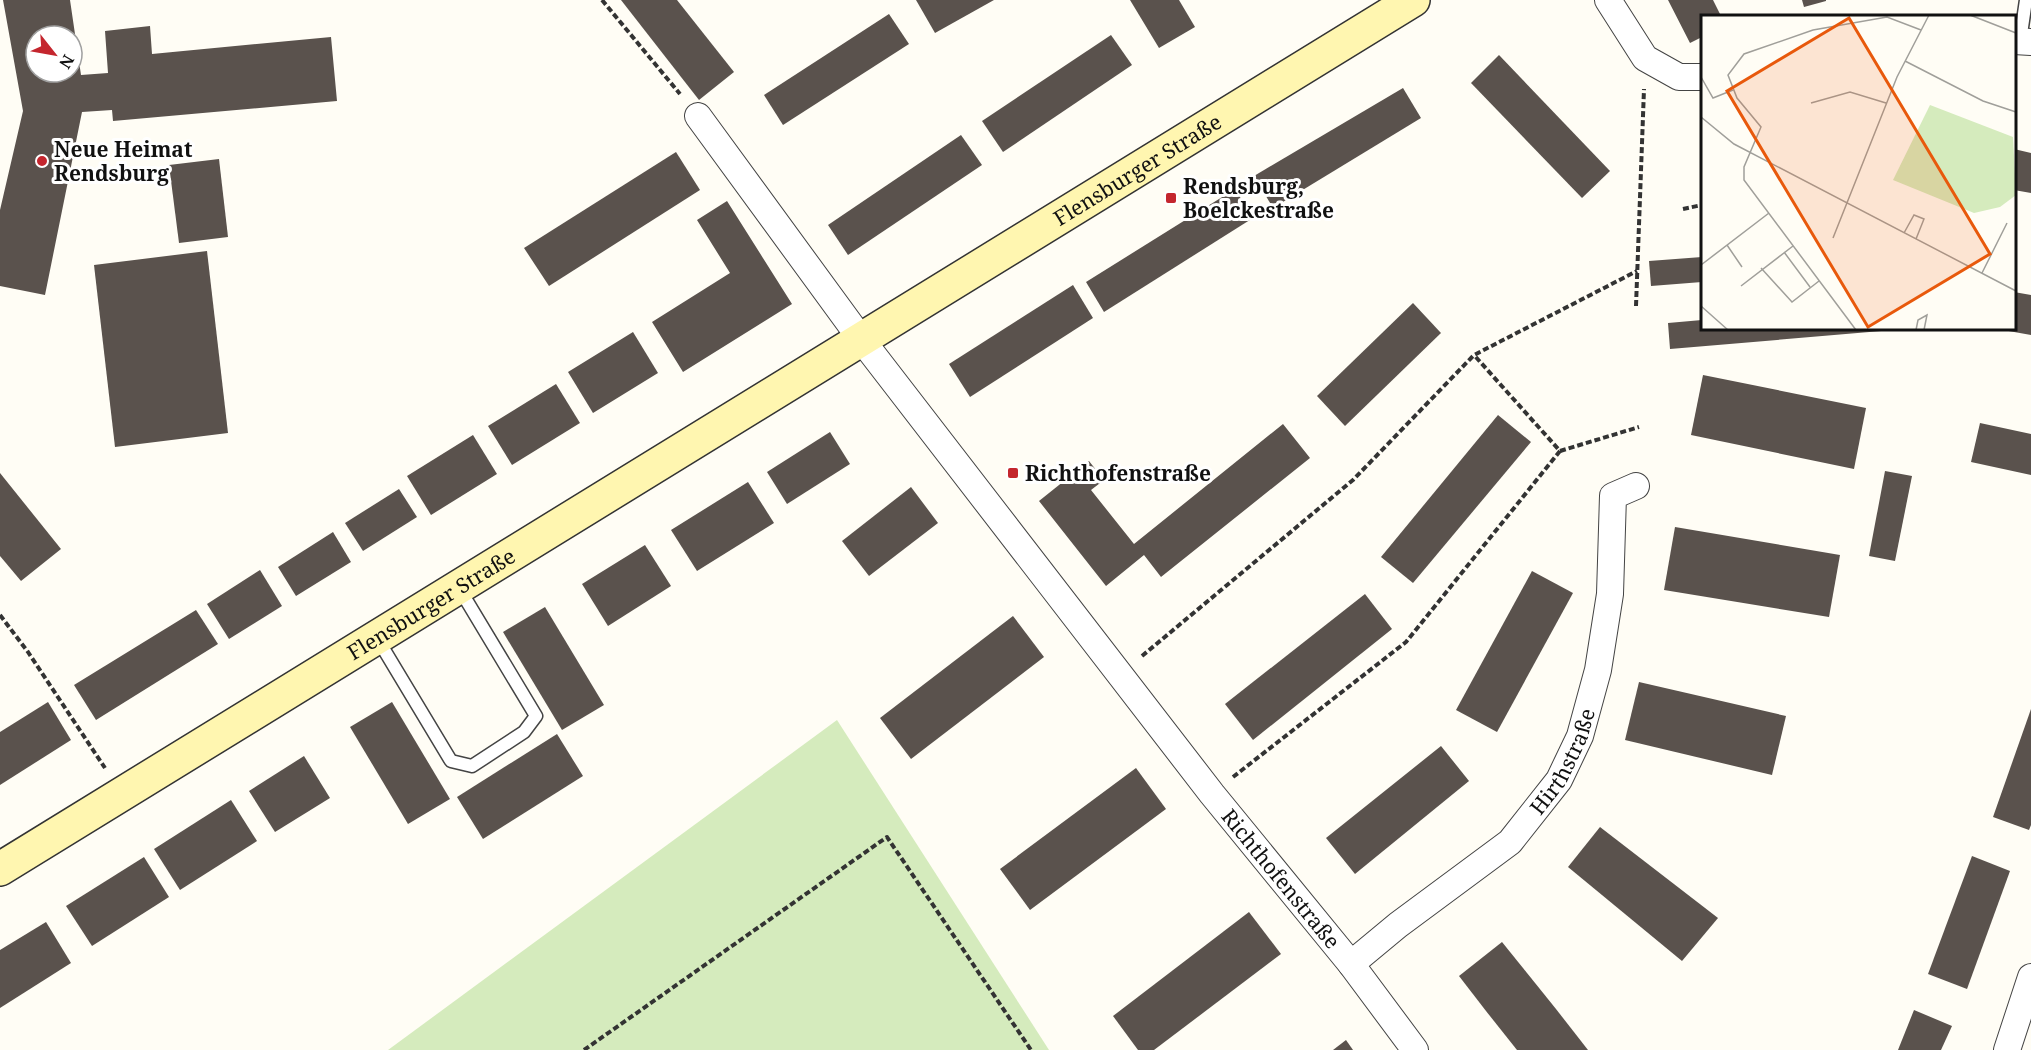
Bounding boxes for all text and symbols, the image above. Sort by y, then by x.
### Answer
inset map [1701,15,2016,330]
north arrow [24,24,84,84]
text: N [54,51,80,73]
street label: Flensburger Straße [1048,107,1226,232]
place label: Neue Heimat Rendsburg [54,135,193,187]
marker: Neue Heimat Rendsburg [35,154,49,168]
place label: Rendsburg, Boelckestraße [1183,172,1334,224]
marker: Rendsburg, Boelckestraße [1164,191,1178,205]
place label: Richthofenstraße [1025,459,1211,487]
marker: Richthofenstraße [1006,466,1020,480]
street label: Flensburger Straße [342,542,520,666]
street label: Hirthstraße [1523,705,1601,820]
street label: Richthofenstraße [1216,803,1347,954]

